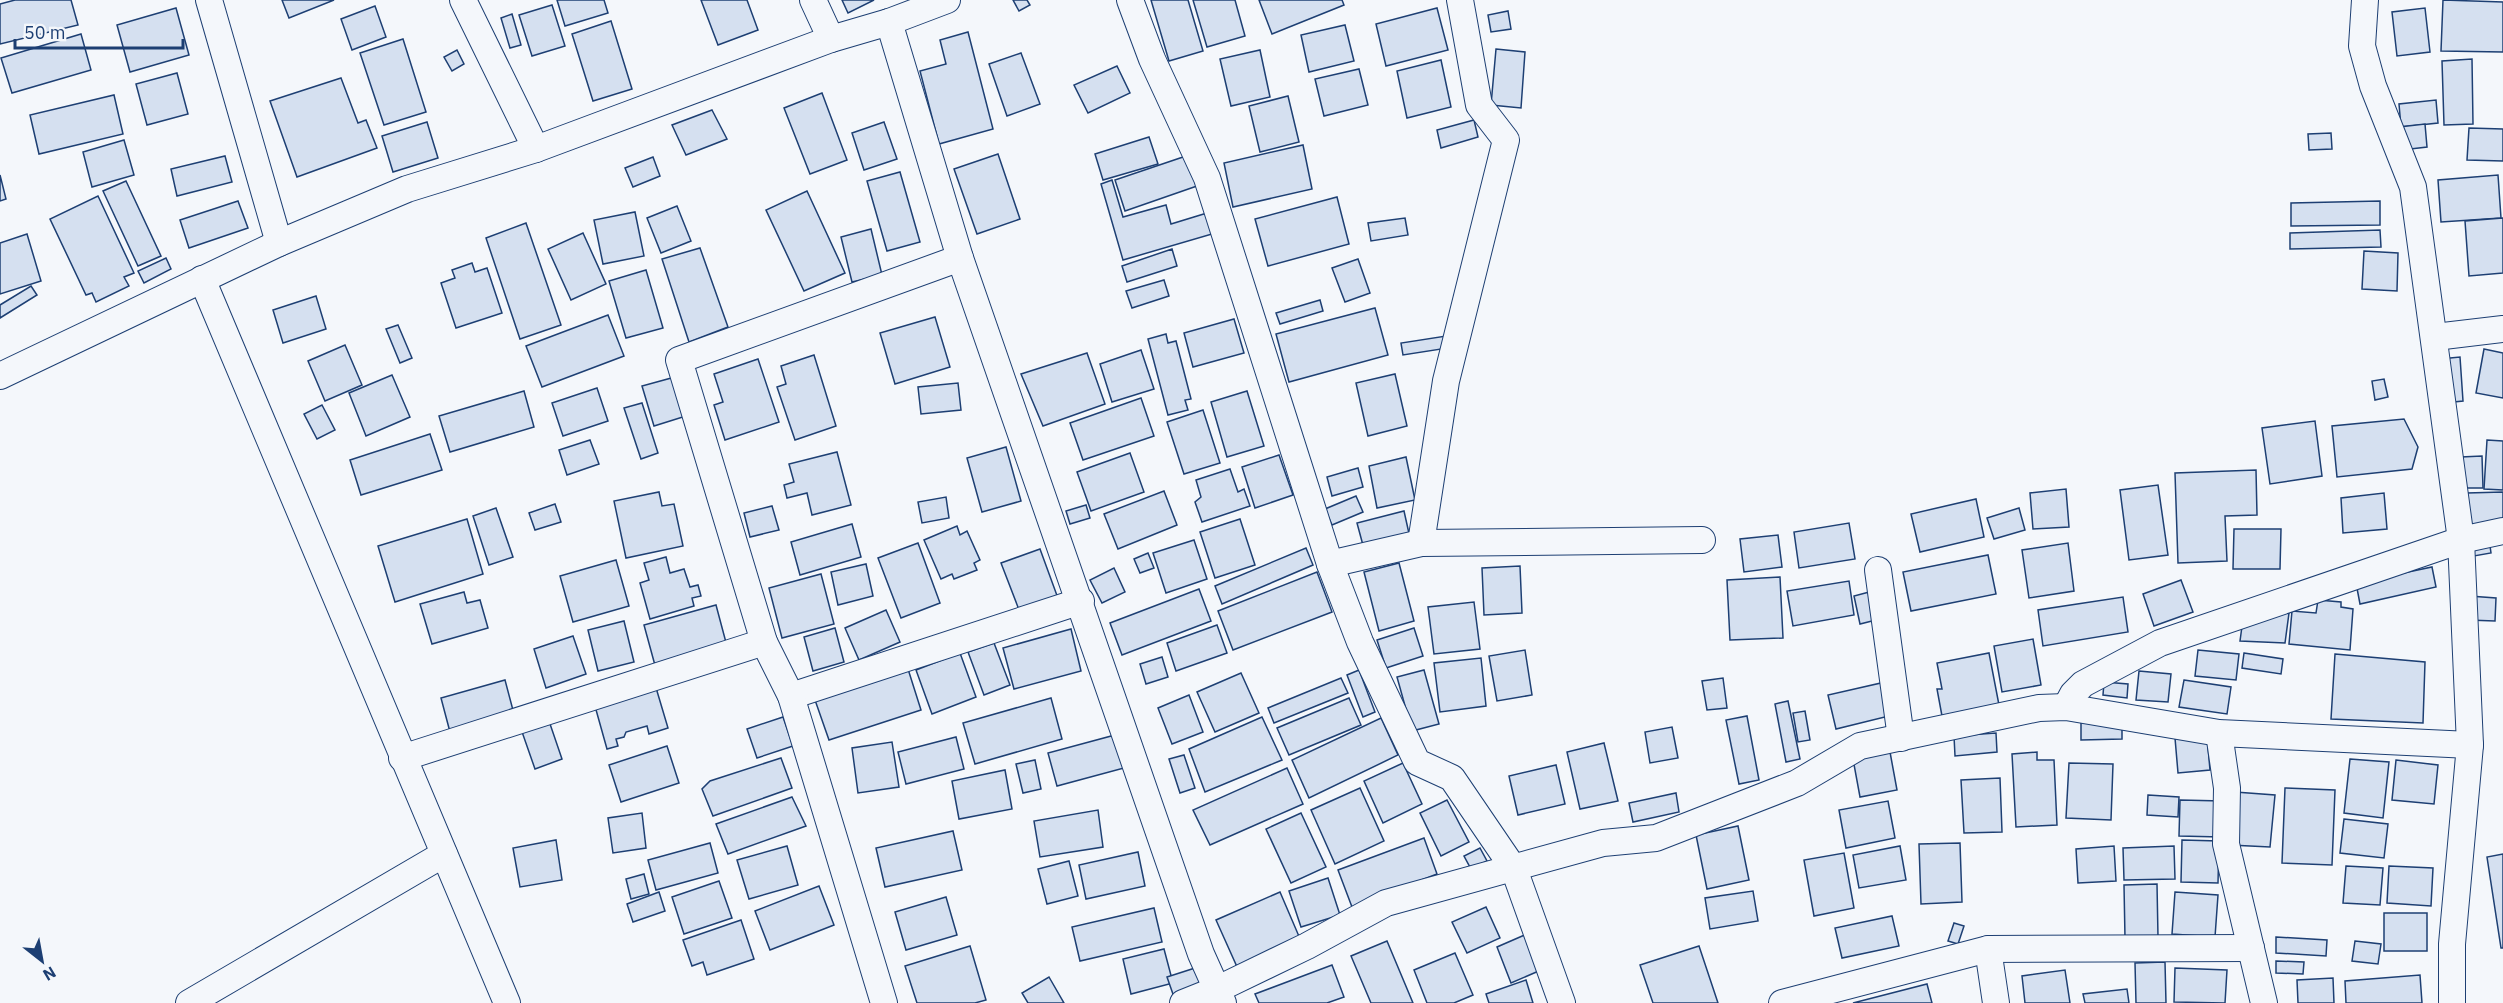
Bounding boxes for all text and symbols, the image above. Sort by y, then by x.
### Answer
scale bar [15,12,183,50]
text: 50 m [24,21,66,44]
north arrow [12,931,72,991]
text: N [40,962,60,985]

